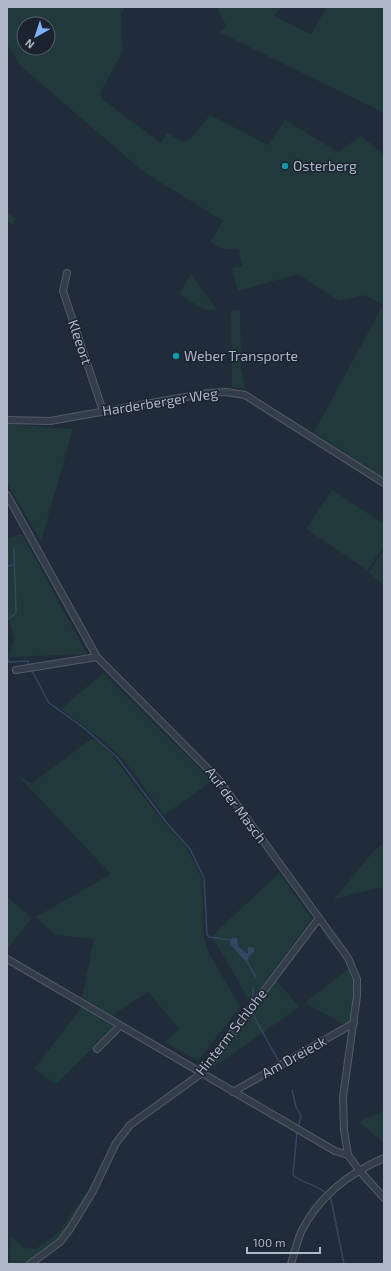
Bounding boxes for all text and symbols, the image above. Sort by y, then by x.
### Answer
north arrow [16,16,56,56]
text: N [22,37,37,52]
place label: Osterberg [293,157,357,174]
marker: Osterberg [280,161,290,171]
street label: Kleeort [65,317,96,367]
place label: Weber Transporte [184,347,298,364]
marker: Weber Transporte [171,351,181,361]
street label: Harderberger Weg [101,384,219,419]
street label: Auf der Masch [202,763,271,846]
street label: Hinterm Schlohe [191,985,270,1078]
street label: Am Dreieck [258,1032,329,1081]
scale bar [247,1229,320,1255]
text: 100 m [253,1235,285,1249]

